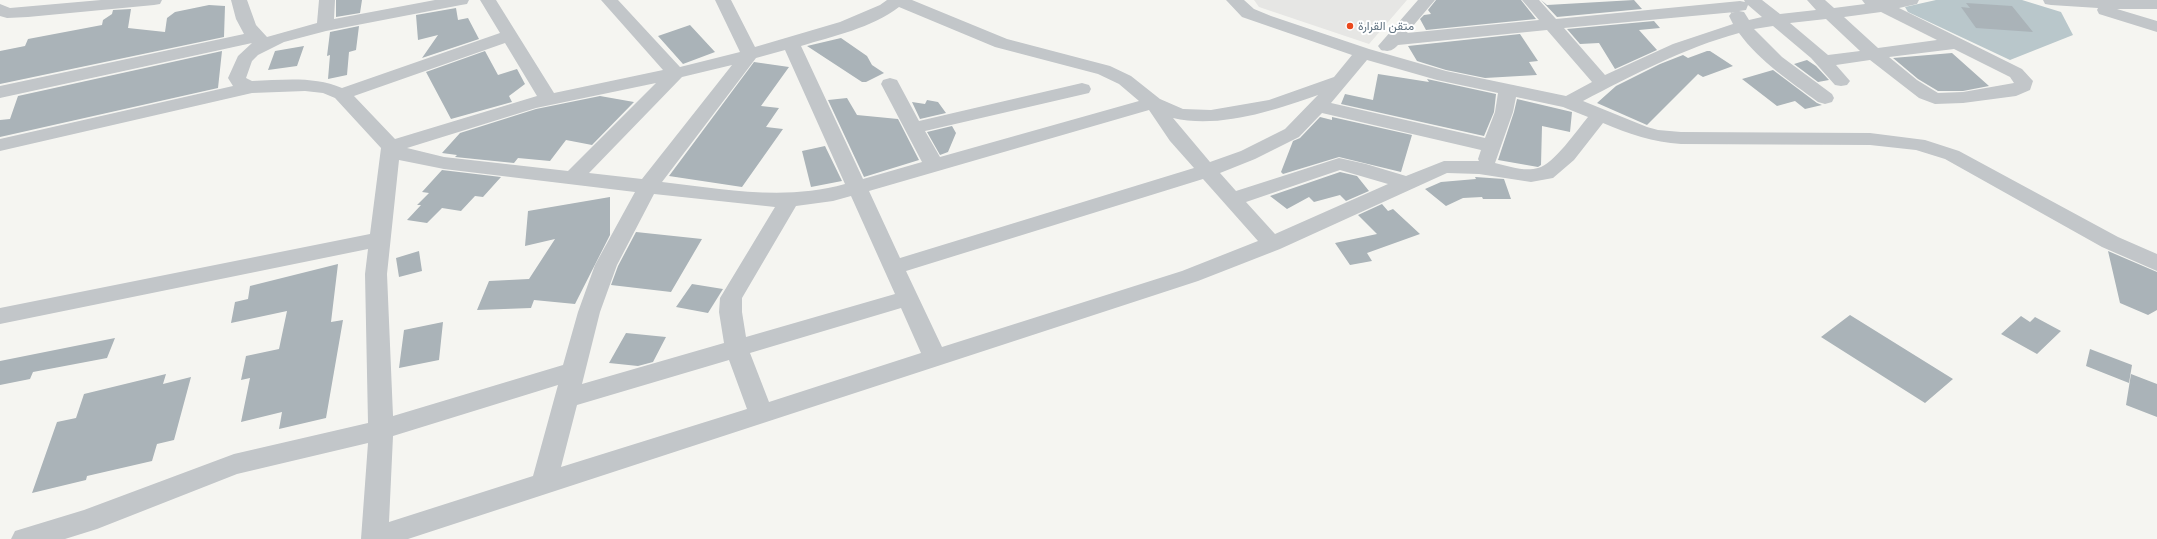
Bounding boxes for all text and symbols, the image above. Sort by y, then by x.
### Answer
place label: متقن القرارة [1358,19,1414,33]
marker: متقن القرارة [1345,21,1355,31]

